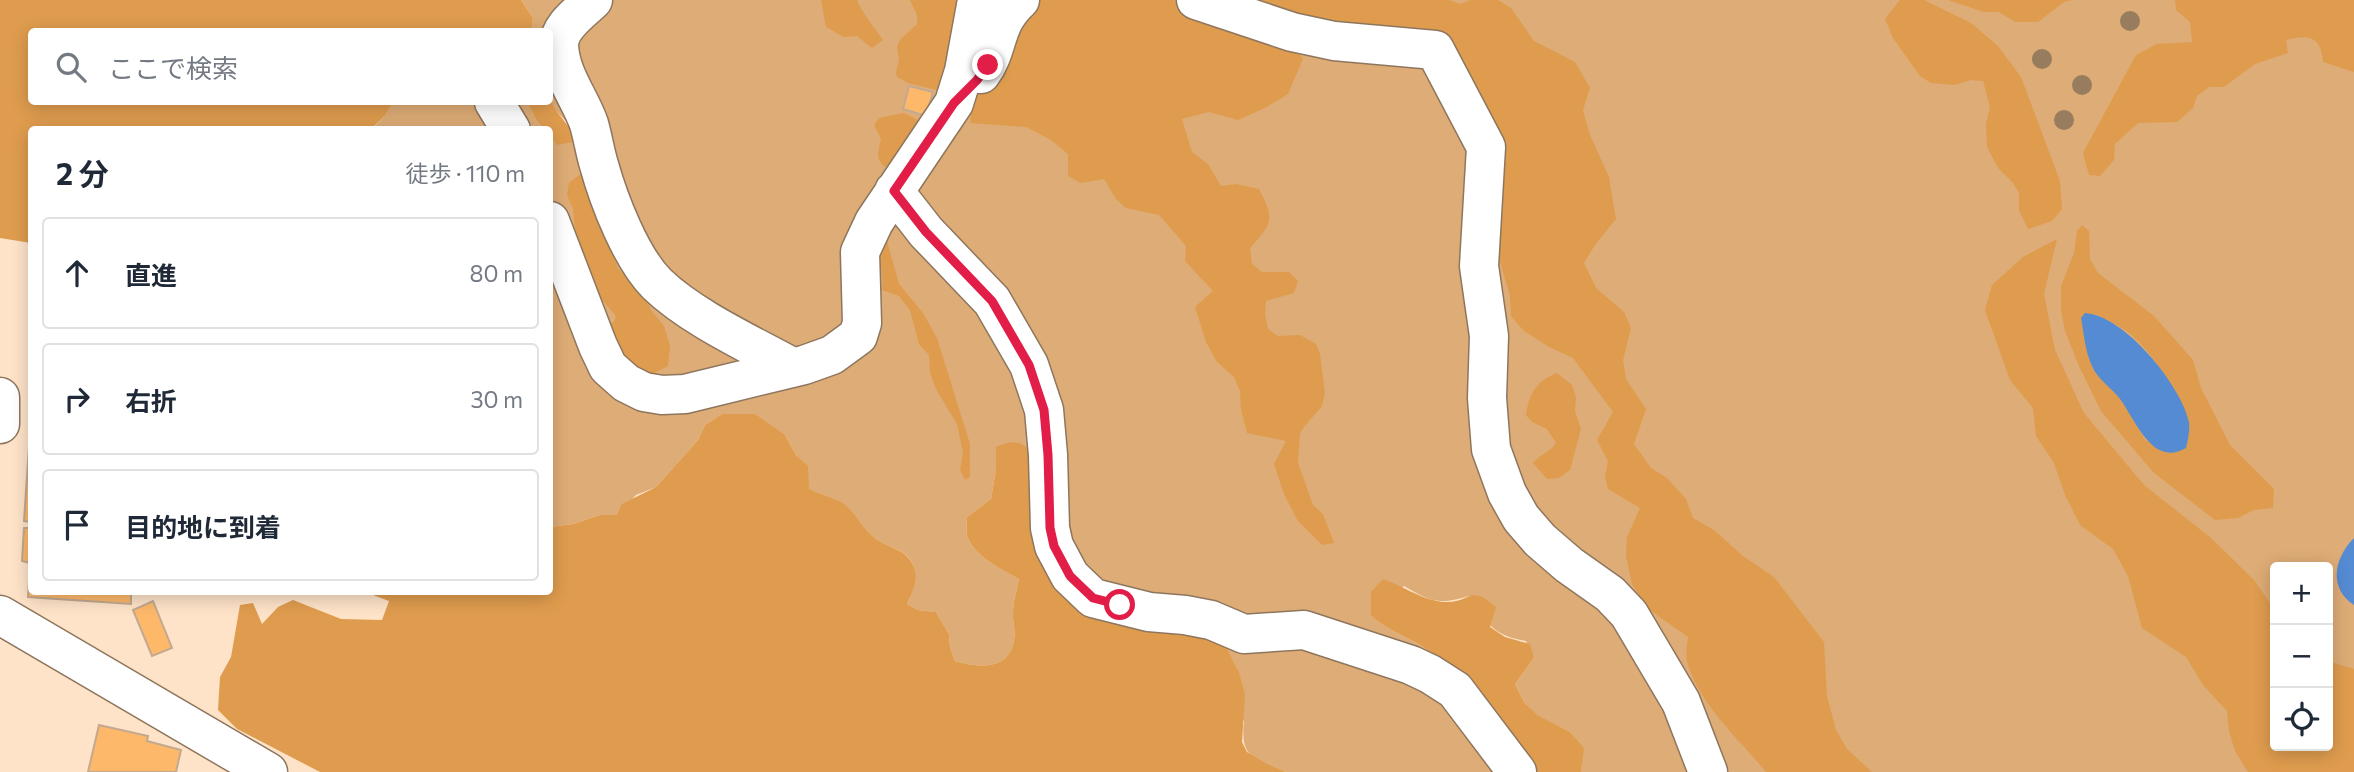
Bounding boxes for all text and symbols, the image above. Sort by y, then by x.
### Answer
search box [28,28,553,105]
icon: search [52,48,90,86]
route end [972,49,1003,80]
text: ここで検索 [108,52,238,83]
text: 2 分 [56,154,109,191]
text: 徒歩 · 110 m [406,159,525,187]
icon: ahead [58,254,96,292]
text: 直進 [125,259,177,290]
text: 80 m [470,259,523,287]
icon: right [58,380,96,418]
text: 右折 [125,385,177,416]
text: 30 m [470,385,523,413]
icon: arrive [58,506,96,544]
text: 目的地に到着 [125,511,281,542]
map controls [2270,562,2333,751]
button: + [2270,562,2333,625]
route start [1104,589,1135,620]
button: − [2270,625,2333,688]
button: locate [2270,688,2333,751]

